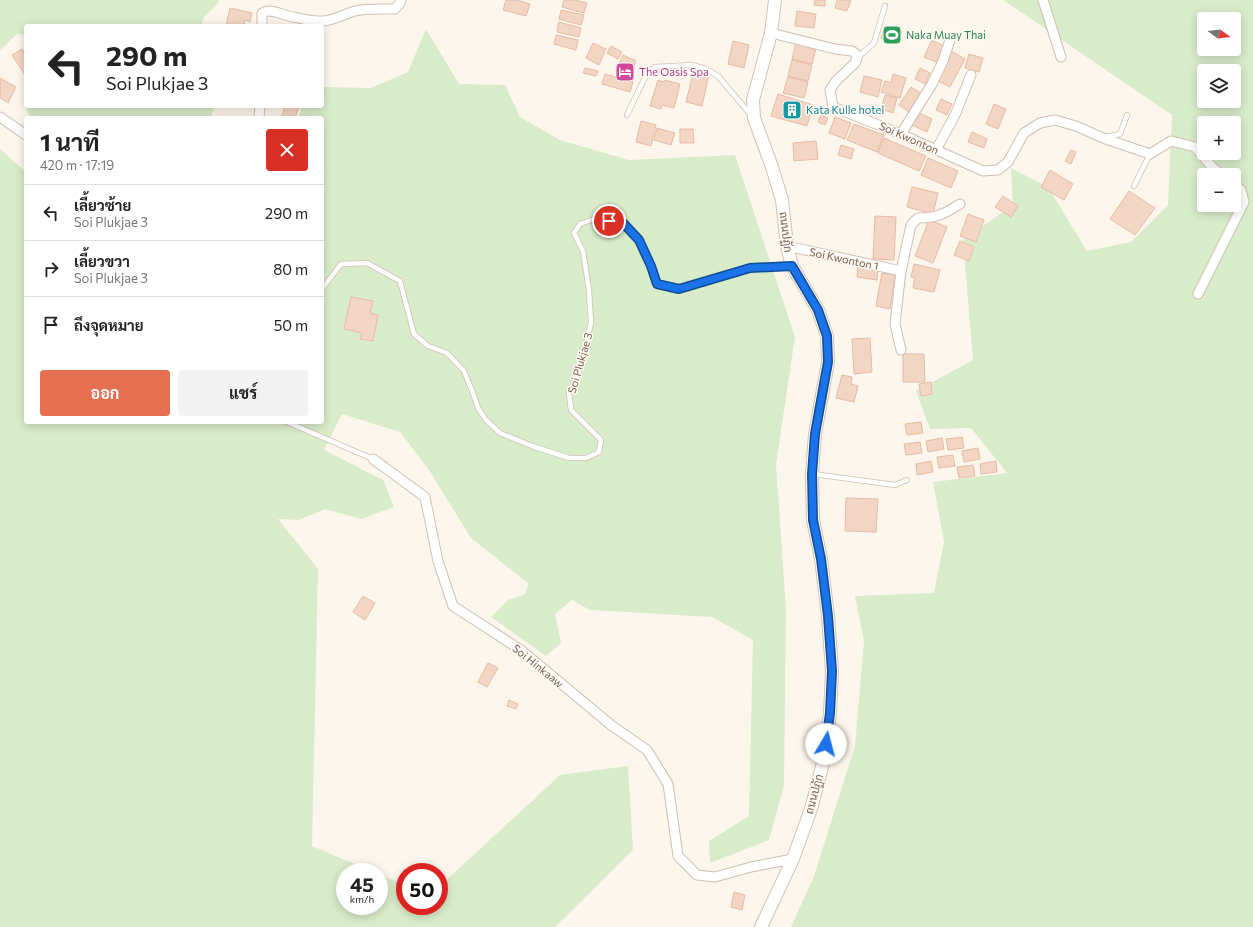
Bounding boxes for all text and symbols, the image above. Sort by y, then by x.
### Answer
north arrow [1197,12,1241,56]
map controls [1197,12,1241,212]
sports icon: Naka Muay Thai [881,24,903,46]
place label: Naka Muay Thai [906,28,986,41]
text: 290 m [106,38,187,72]
icon: left [40,40,92,92]
hotel icon: The Oasis Spa [614,61,636,83]
button: layers [1197,64,1241,108]
place label: The Oasis Spa [639,65,709,78]
text: Soi Plukjae 3 [106,72,208,94]
building icon: Kata Kulle hotel [781,99,803,121]
place label: Kata Kulle hotel [806,103,884,116]
button: + [1197,116,1241,160]
street label: Soi Kwonton [877,119,941,156]
text: 1 นาที [40,127,100,156]
button: close [266,129,308,171]
text: 420 m · 17:19 [40,157,114,173]
button: − [1197,168,1241,212]
text: เลี้ยวซ้าย [74,196,131,214]
icon: left [40,202,62,224]
text: 290 m [265,204,308,222]
pin [592,204,626,238]
icon: arrive [598,210,620,232]
street label: ถนนปฏัก [776,211,795,253]
text: Soi Plukjae 3 [74,214,148,230]
street label: Soi Kwonton 1 [808,245,880,272]
text: เลี้ยวขวา [74,252,130,270]
icon: right [40,258,62,280]
text: 80 m [273,260,308,278]
text: Soi Plukjae 3 [74,270,148,286]
icon: arrive [40,314,62,336]
text: ถึงจุดหมาย [74,316,144,334]
text: 50 m [274,316,308,334]
street label: Soi Plukjae 3 [565,331,594,395]
button: ออก [40,370,170,416]
button: แชร์ [178,370,308,416]
street label: Soi Hinkaaw [510,641,566,690]
position arrow [805,723,847,765]
street label: ถนนปฏัก [802,773,827,816]
speed limit sign: 50 [396,863,448,915]
text: 45 [350,872,374,896]
text: km/h [350,893,374,905]

